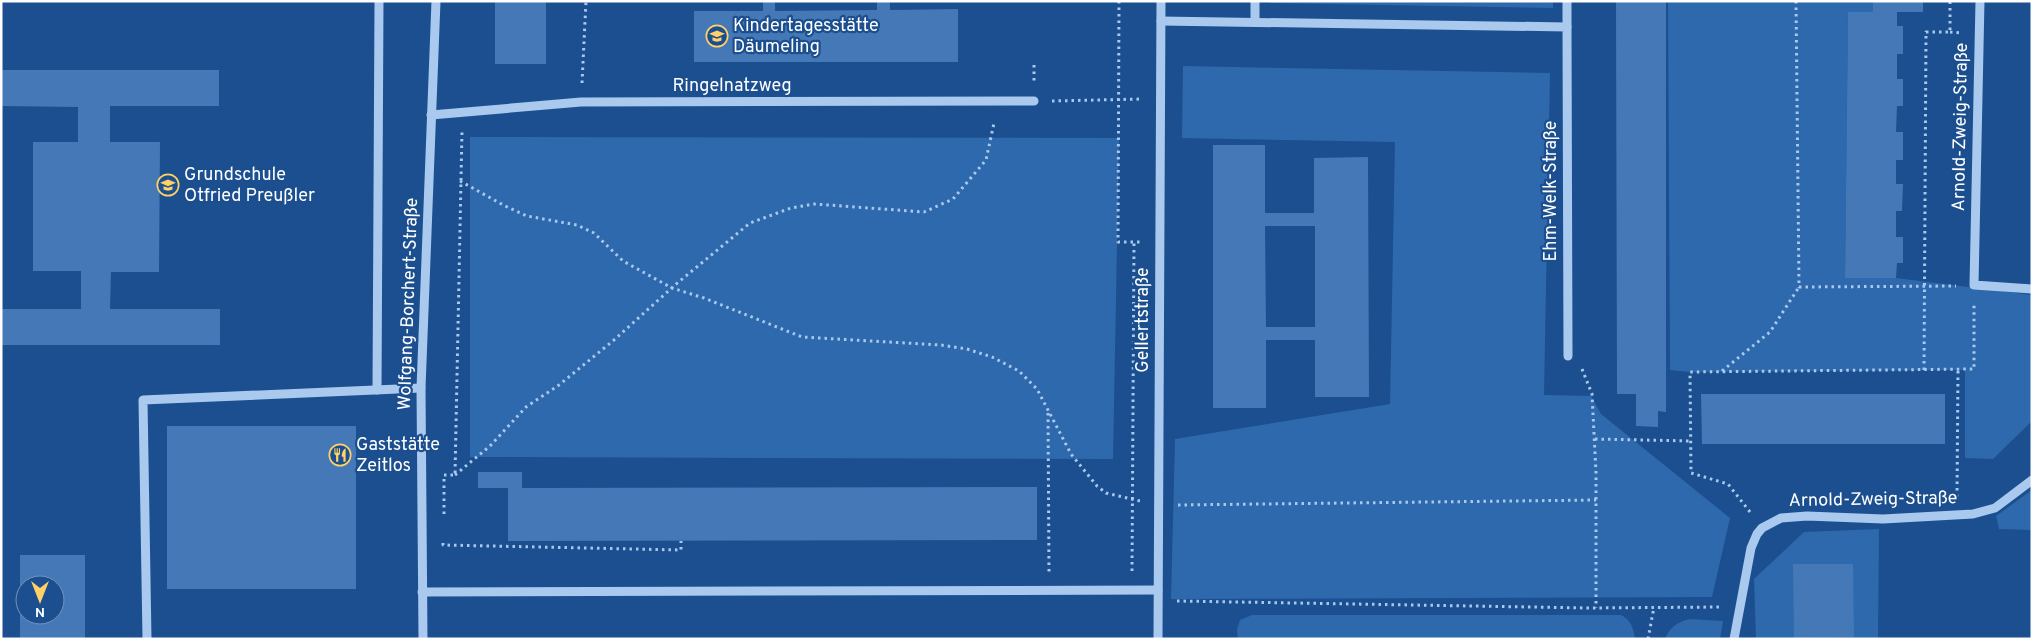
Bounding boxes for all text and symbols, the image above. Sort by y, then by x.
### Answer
place label: Kindertagesstätte Däumeling [733,15,879,59]
school or university icon: Kindertagesstätte Däumeling [705,24,729,48]
street label: Arnold-Zweig-Straße [1948,42,1974,212]
street label: Ringelnatzweg [672,75,792,98]
street label: Ehm-Welk-Straße [1540,121,1563,261]
place label: Grundschule Otfried Preußler [184,164,315,208]
school or university icon: Grundschule Otfried Preußler [156,173,180,197]
street label: Wolfgang-Borchert-Straße [394,197,424,411]
street label: Gellertstraße [1132,267,1155,373]
place label: Gaststätte Zeitlos [356,434,440,478]
restaurant icon: Gaststätte Zeitlos [328,443,352,467]
street label: Arnold-Zweig-Straße [1788,487,1958,513]
north arrow [15,575,65,625]
text: N [35,603,45,620]

